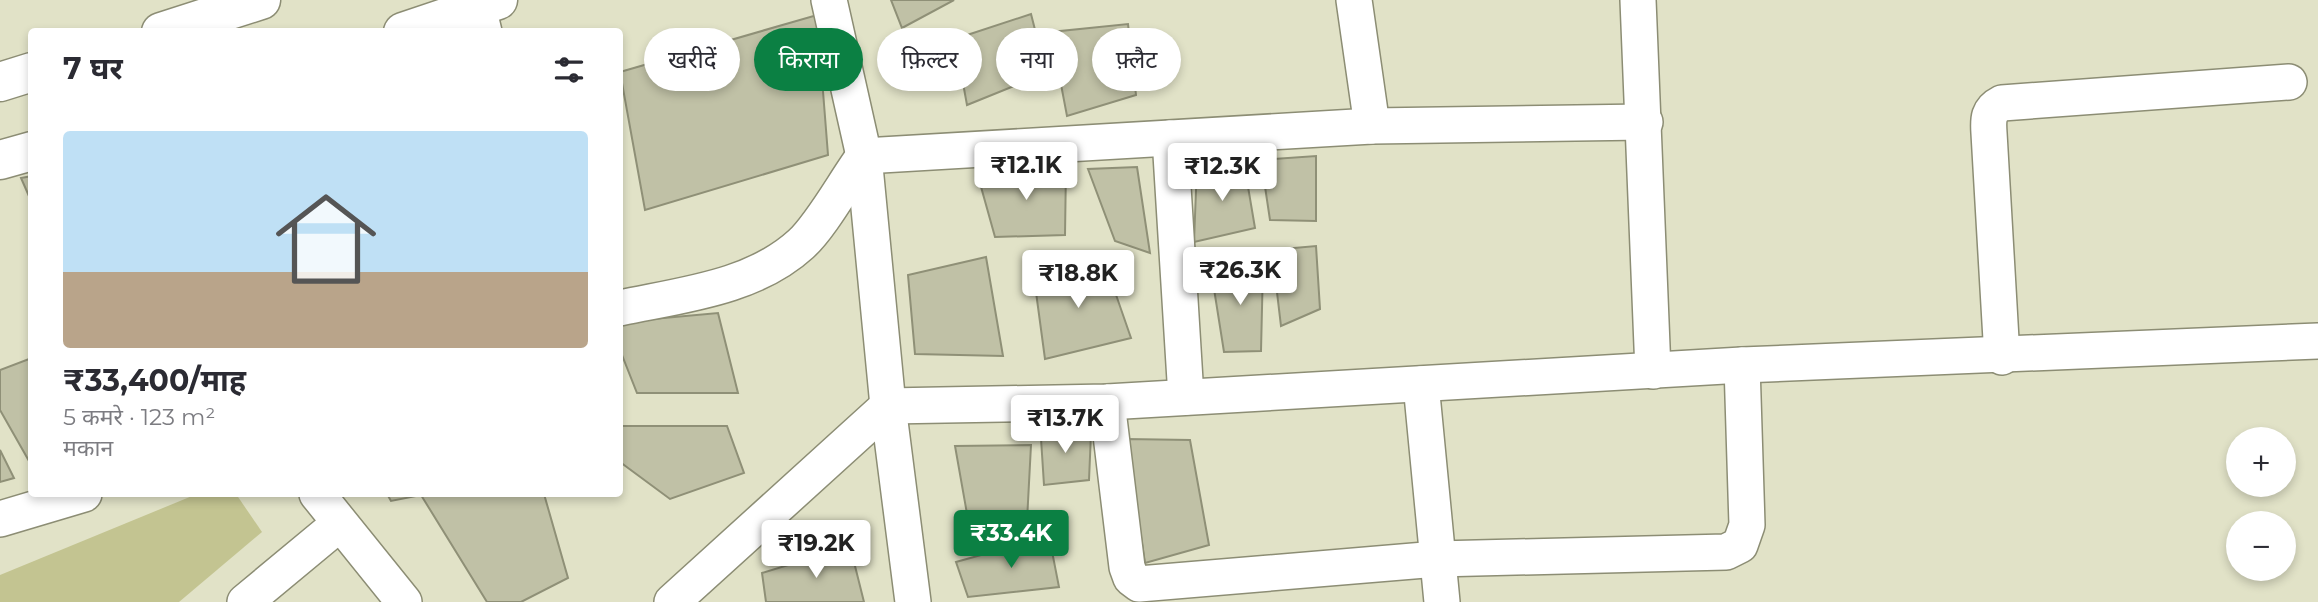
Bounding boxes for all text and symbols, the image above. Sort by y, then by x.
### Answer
chip: खरीदें [644,28,740,91]
chip: किराया [754,28,863,91]
chip: फ़िल्टर [877,28,982,91]
chip: नया [996,28,1078,91]
chip: फ़्लैट [1092,28,1181,91]
text: 7 घर [63,50,123,87]
icon: filters [550,51,588,89]
pin: ₹12.1K [969,142,1083,202]
pin: ₹12.3K [1165,144,1279,203]
text: ₹12.1K [990,151,1062,179]
text: ₹12.3K [1184,152,1260,180]
icon: home [263,176,389,302]
pin: ₹26.3K [1183,247,1297,307]
pin: ₹18.8K [1021,250,1135,310]
text: ₹26.3K [1199,256,1281,284]
text: ₹18.8K [1038,259,1118,287]
text: ₹33,400/माह [63,362,246,399]
pin: ₹13.7K [1008,396,1122,455]
text: 5 कमरे · 123 m² [63,403,215,431]
text: ₹13.7K [1027,404,1103,432]
map controls [2226,427,2296,581]
button: + [2226,427,2296,497]
text: मकान [63,434,113,462]
pin: ₹33.4K [954,510,1068,570]
button: − [2226,511,2296,581]
text: ₹33.4K [970,519,1052,547]
pin: ₹19.2K [759,520,873,580]
text: ₹19.2K [777,529,855,557]

